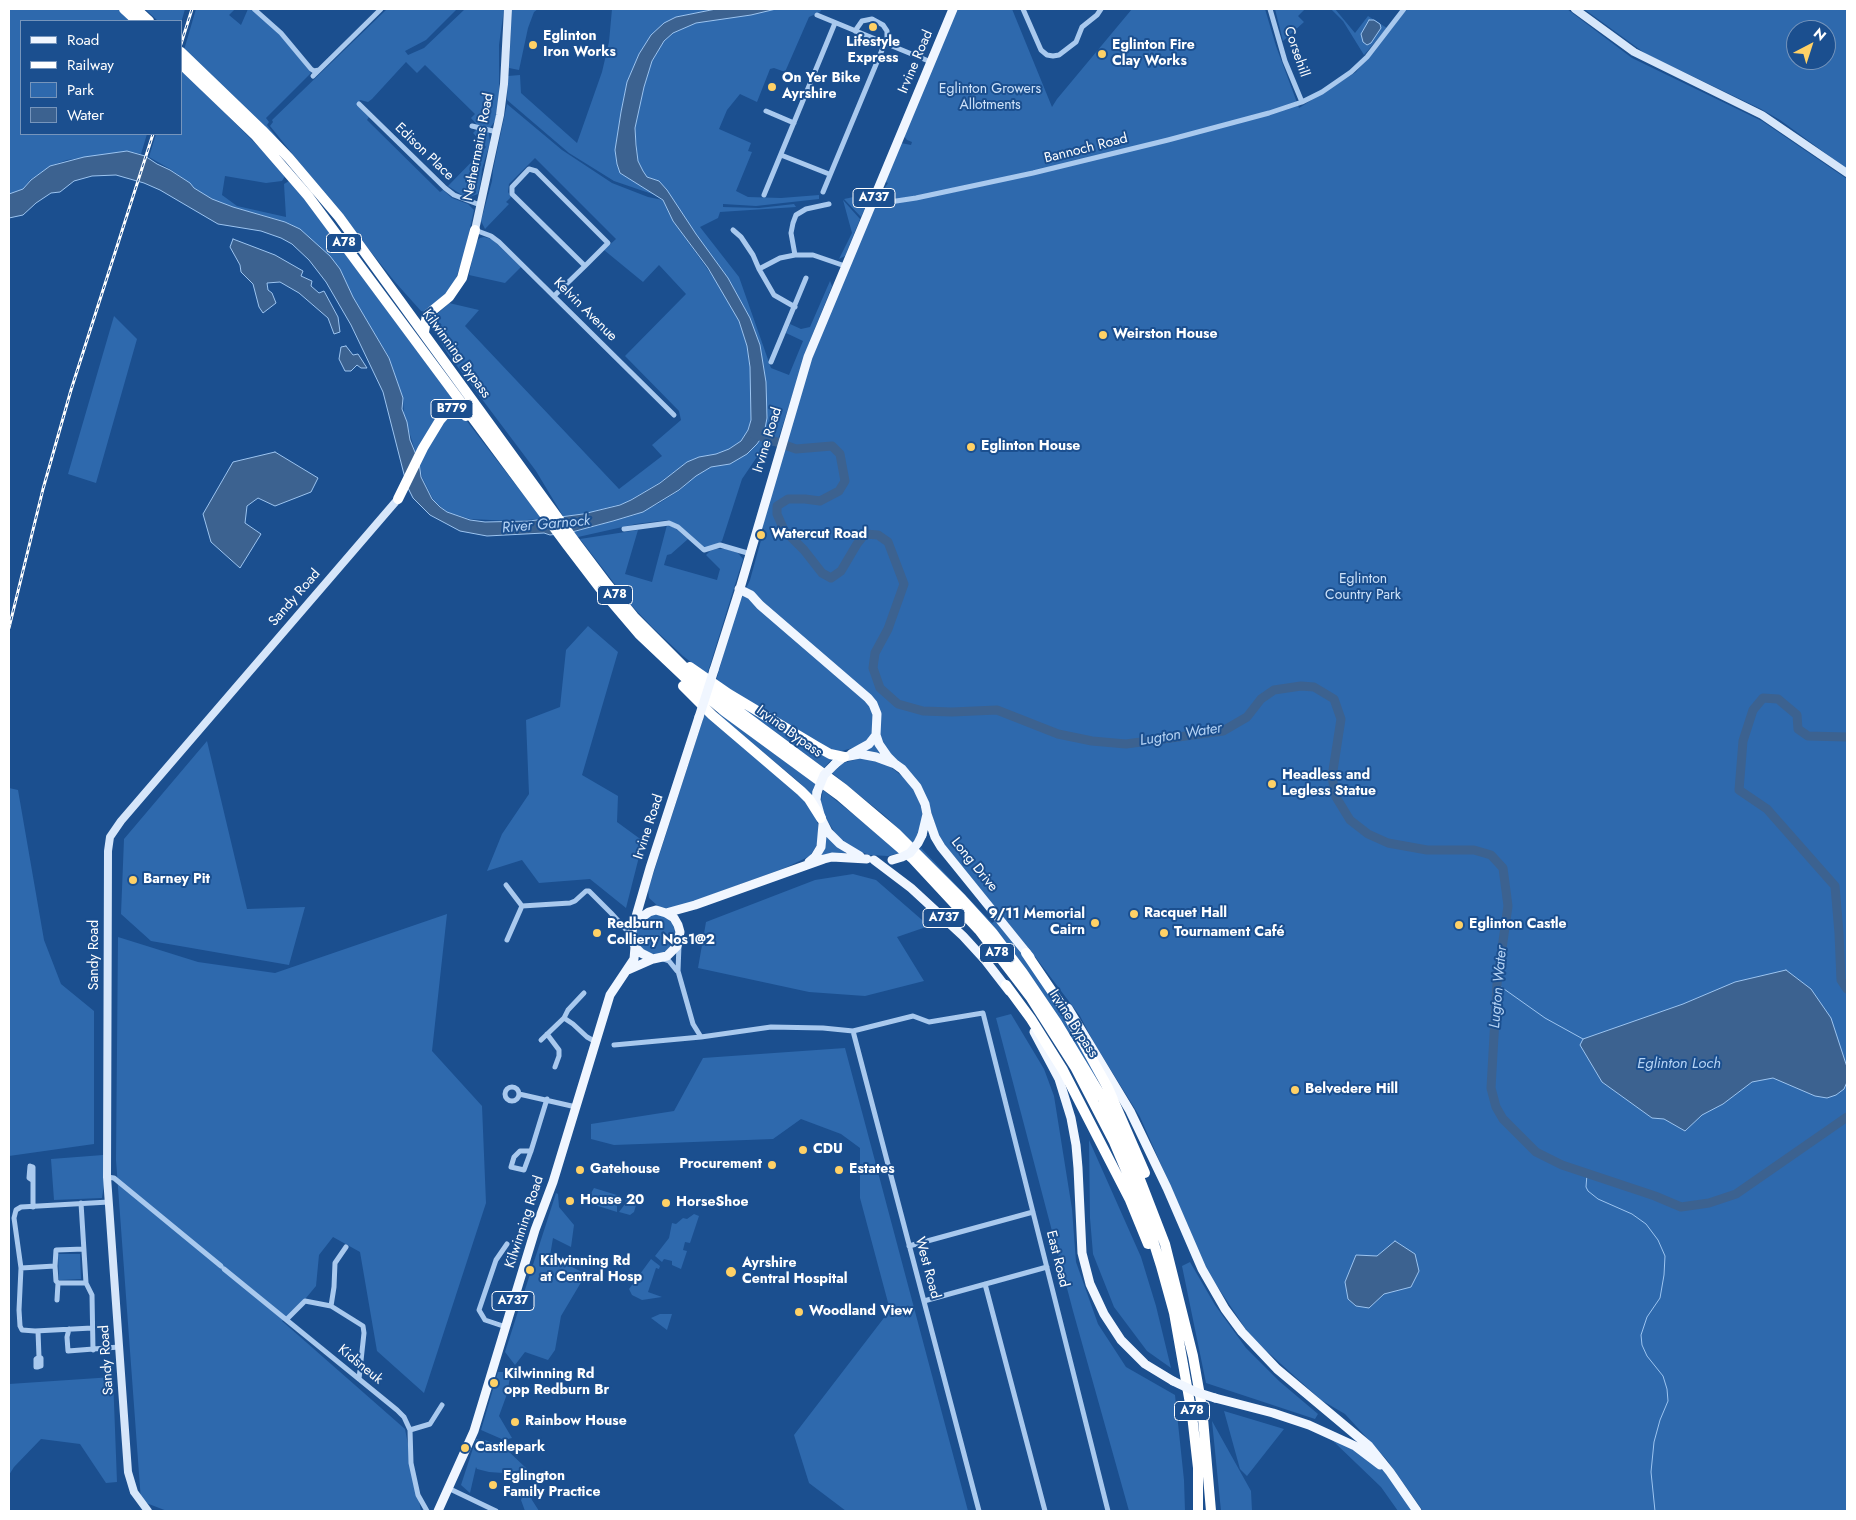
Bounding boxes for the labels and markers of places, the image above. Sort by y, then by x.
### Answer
marker: Lifestyle Express [867,21,879,33]
place label: Eglinton Iron Works [543,29,616,62]
place label: Lifestyle Express [846,35,900,68]
place label: Eglinton Fire Clay Works [1112,38,1195,70]
marker: Eglinton Iron Works [527,39,539,51]
marker: Eglinton Fire Clay Works [1096,48,1108,60]
place label: On Yer Bike Ayrshire [782,71,861,104]
marker: On Yer Bike Ayrshire [766,81,778,93]
place label: Weirston House [1113,327,1217,343]
marker: Weirston House [1097,329,1109,341]
place label: Eglinton House [981,439,1080,455]
marker: Eglinton House [965,441,977,453]
place label: Watercut Road [771,527,867,543]
marker: Watercut Road [755,529,767,541]
place label: Headless and Legless Statue [1282,768,1376,800]
marker: Headless and Legless Statue [1266,778,1278,790]
place label: Barney Pit [143,872,210,888]
marker: Barney Pit [127,874,139,886]
place label: Racquet Hall [1144,906,1227,922]
place label: 9/11 Memorial Cairn [988,907,1085,940]
marker: Racquet Hall [1128,908,1140,920]
place label: Redburn Colliery Nos1@2 [607,917,715,950]
marker: 9/11 Memorial Cairn [1089,917,1101,929]
place label: Eglinton Castle [1469,917,1567,933]
marker: Eglinton Castle [1453,919,1465,931]
place label: Tournament Café [1174,925,1285,941]
marker: Redburn Colliery Nos1@2 [591,927,603,939]
marker: Tournament Café [1158,927,1170,939]
place label: Belvedere Hill [1305,1082,1398,1098]
marker: Belvedere Hill [1289,1084,1301,1096]
place label: CDU [813,1142,843,1158]
marker: CDU [797,1144,809,1156]
place label: Procurement [679,1157,762,1173]
marker: Procurement [766,1159,778,1171]
place label: Gatehouse [590,1162,660,1178]
place label: Estates [849,1162,895,1178]
marker: Gatehouse [574,1164,586,1176]
marker: Estates [833,1164,845,1176]
place label: House 20 [580,1193,644,1209]
marker: House 20 [564,1195,576,1207]
place label: HorseShoe [676,1195,748,1211]
marker: HorseShoe [660,1197,672,1209]
place label: Kilwinning Rd at Central Hosp [540,1254,642,1286]
place label: Ayrshire Central Hospital [742,1256,848,1288]
marker: Kilwinning Rd at Central Hosp [524,1264,536,1276]
marker: Ayrshire Central Hospital [724,1265,738,1279]
place label: Woodland View [809,1304,913,1320]
marker: Woodland View [793,1306,805,1318]
place label: Kilwinning Rd opp Redburn Br [504,1367,609,1400]
marker: Kilwinning Rd opp Redburn Br [488,1377,500,1389]
place label: Rainbow House [525,1414,627,1430]
marker: Rainbow House [509,1416,521,1428]
place label: Castlepark [475,1440,545,1456]
marker: Castlepark [459,1442,471,1454]
place label: Eglington Family Practice [503,1469,600,1501]
marker: Eglington Family Practice [487,1479,499,1491]

